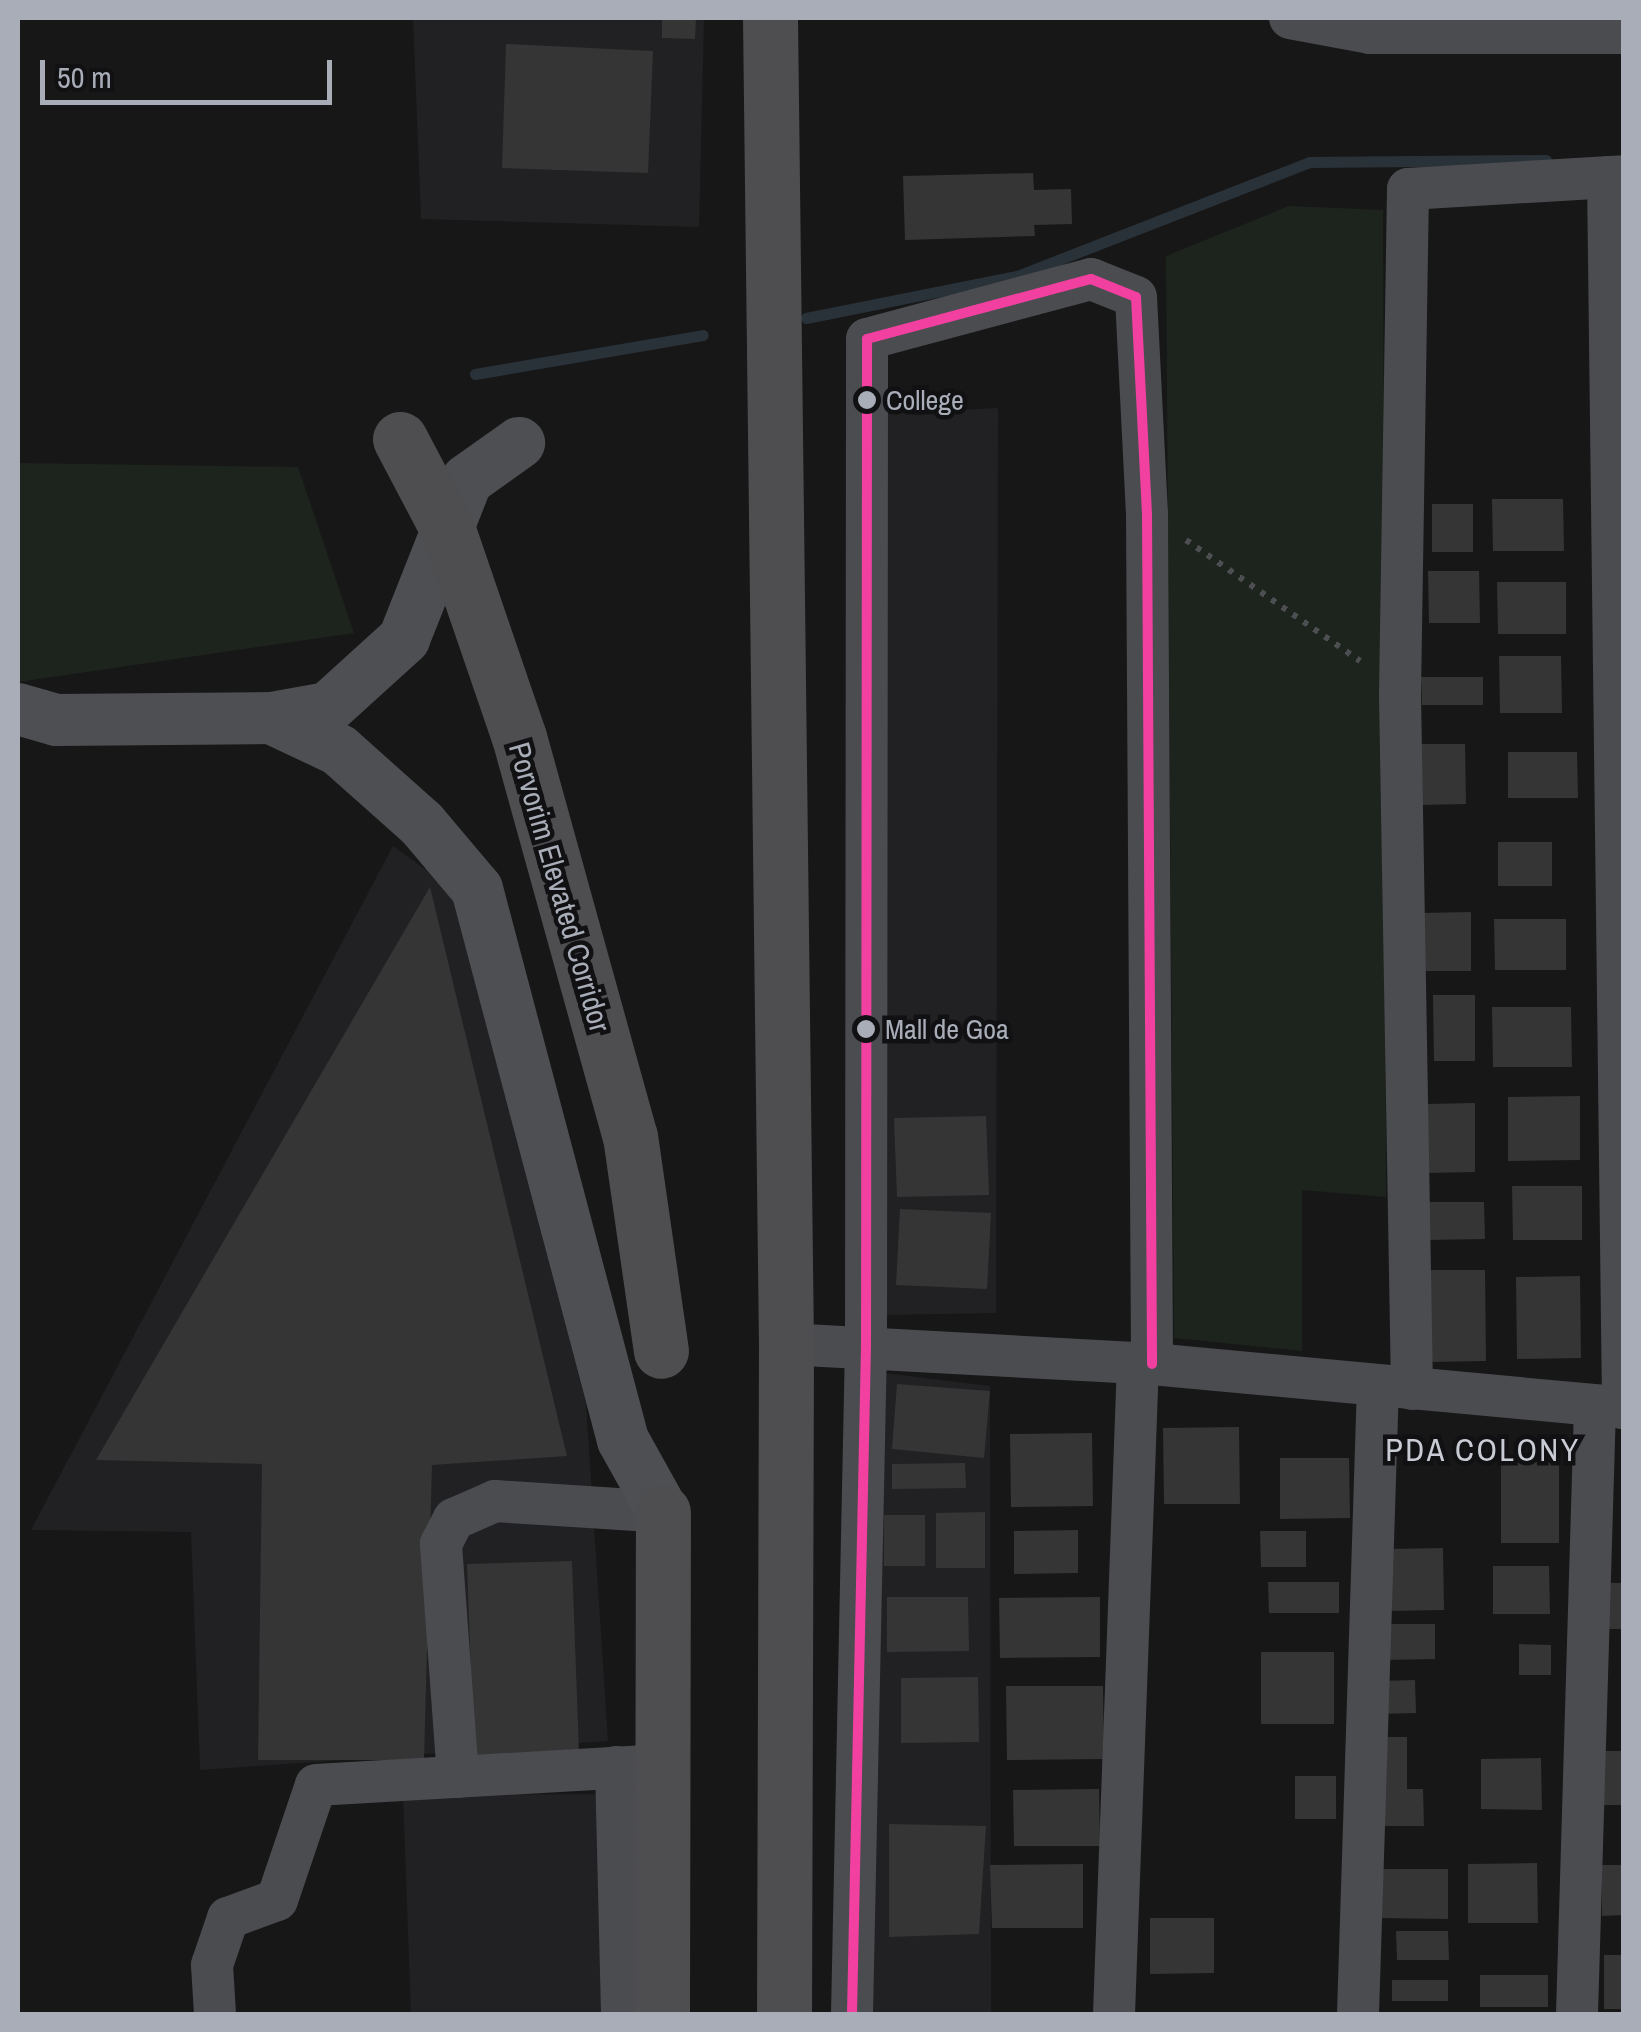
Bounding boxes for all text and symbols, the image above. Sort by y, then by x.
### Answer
scale bar [45,40,338,102]
text: 50 m [57,57,112,97]
place label: College [886,383,964,417]
marker: College [857,390,877,410]
street label: Porvorim Elevated Corridor [501,738,619,1036]
place label: Mall de Goa [885,1012,1009,1046]
marker: Mall de Goa [856,1019,876,1039]
district label: PDA COLONY [1384,1431,1582,1469]

